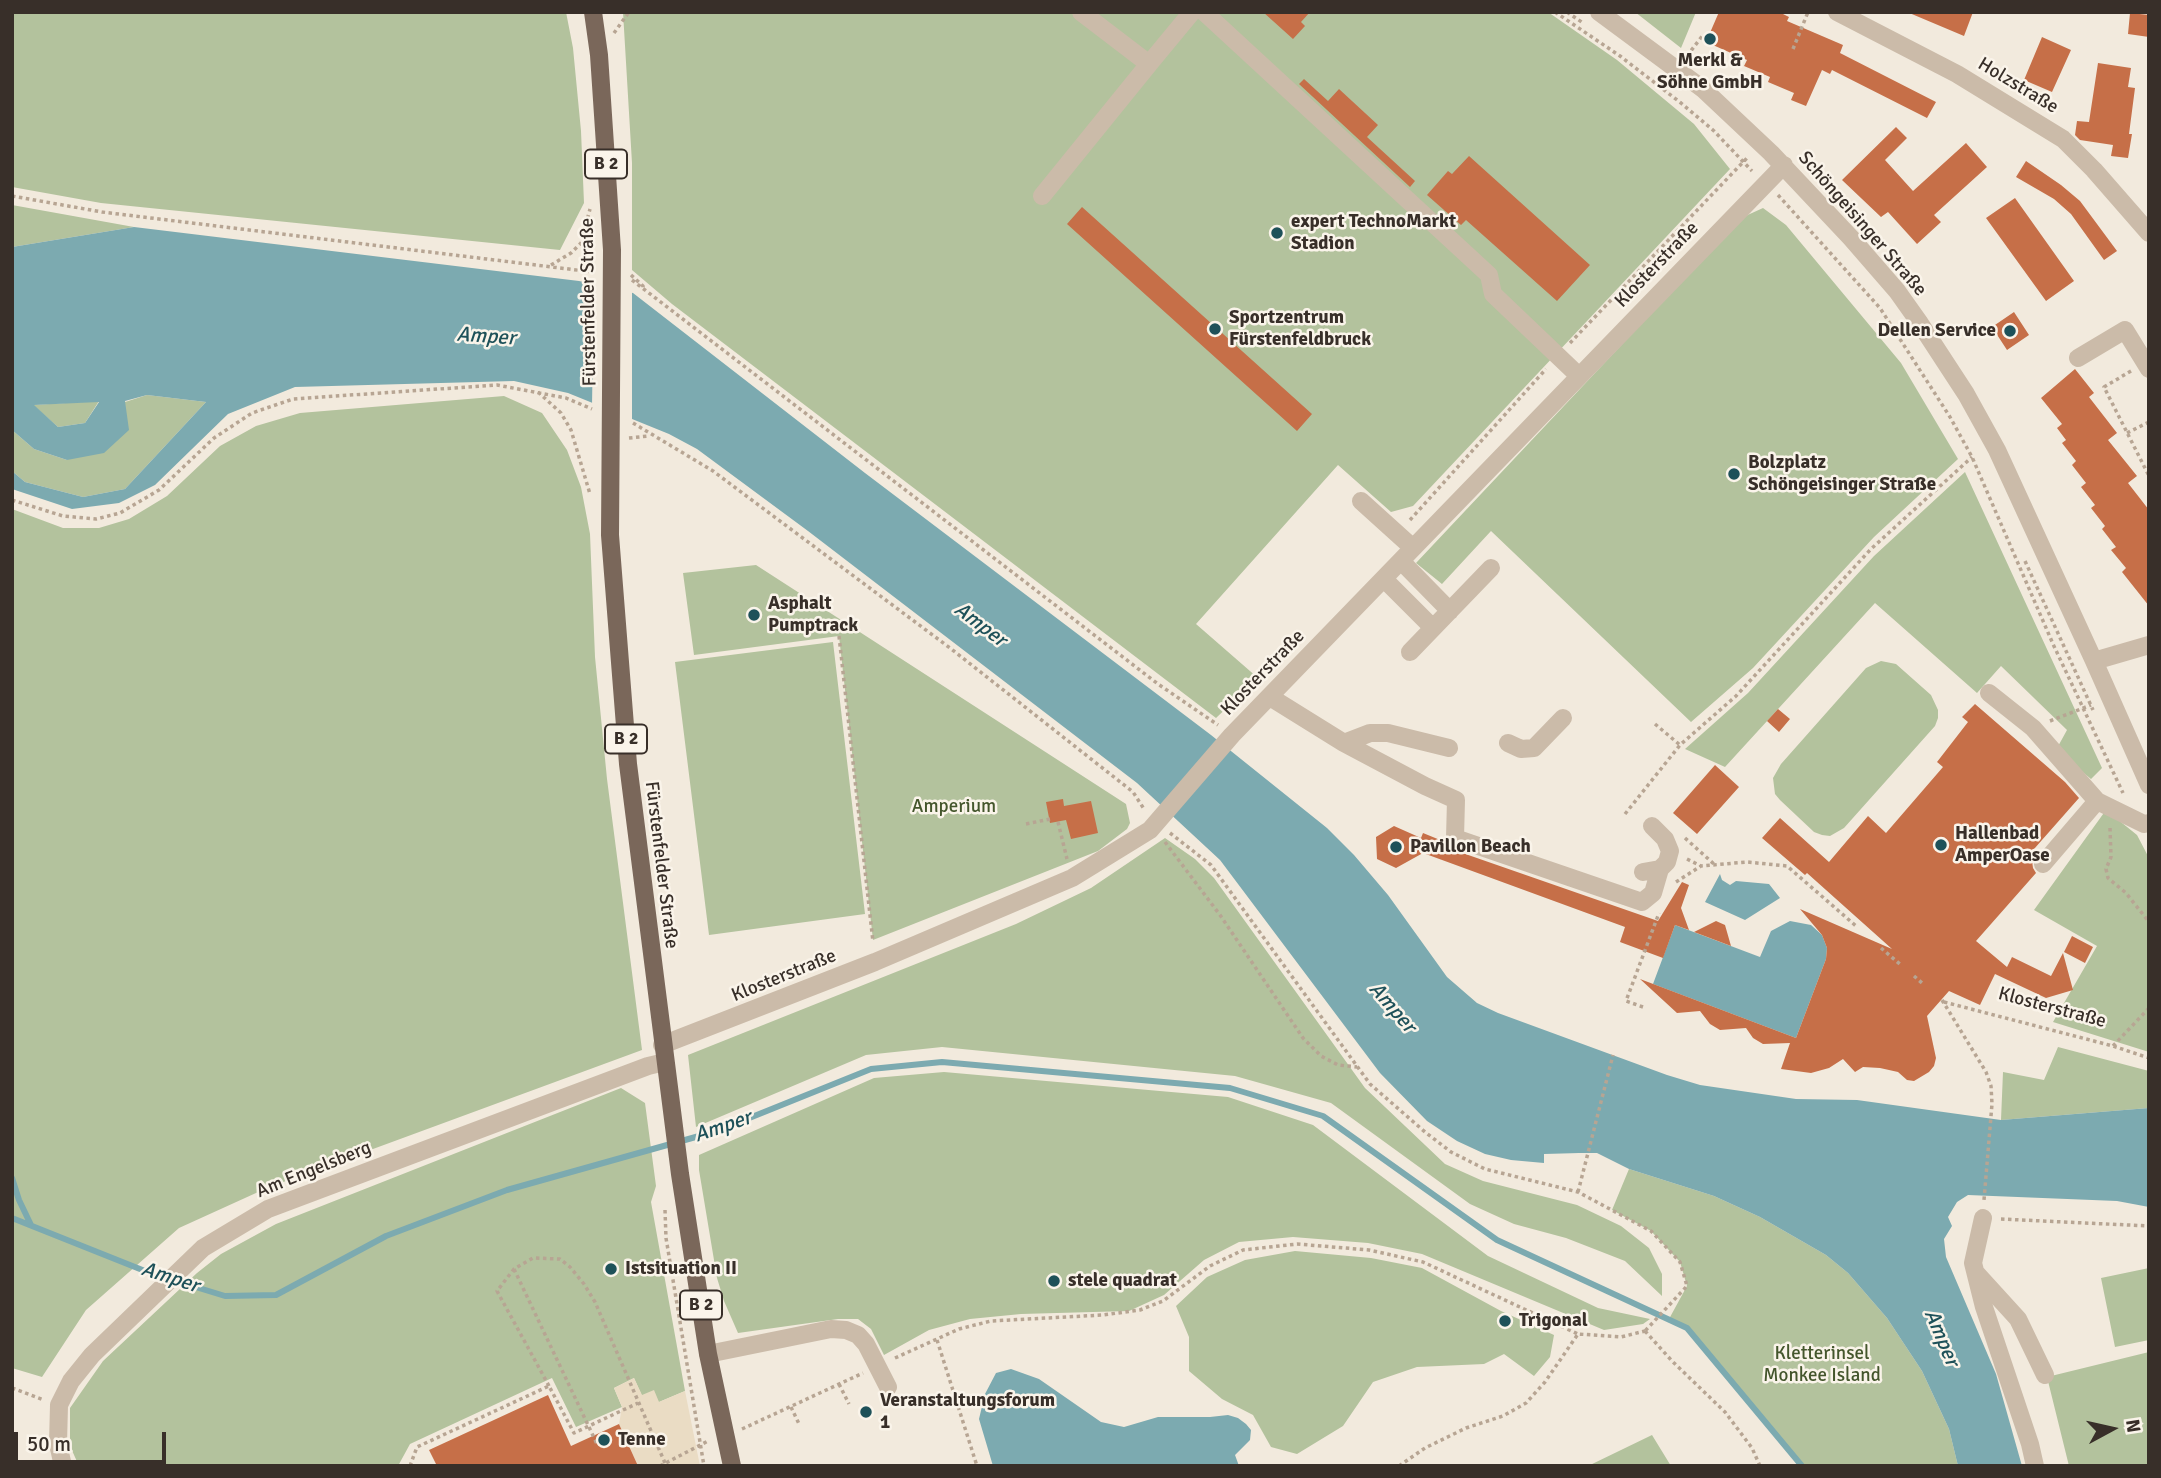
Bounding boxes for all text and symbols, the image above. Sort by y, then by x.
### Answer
marker: Merkl & Söhne GmbH [1702,31,1718,47]
place label: Merkl & Söhne GmbH [1657,50,1763,94]
street label: Holzstraße [1974,53,2062,119]
street label: Schöngeisinger Straße [1793,147,1931,301]
road number: B 2 [585,149,627,178]
place label: expert TechnoMarkt Stadion [1291,211,1456,255]
street label: Klosterstraße [1610,217,1704,313]
street label: Fürstenfelder Straße [576,218,602,386]
marker: expert TechnoMarkt Stadion [1269,225,1285,241]
place label: Sportzentrum Fürstenfeldbruck [1229,307,1371,351]
place label: Dellen Service [1877,320,1996,342]
marker: Sportzentrum Fürstenfeldbruck [1207,321,1223,337]
water label: Amper [456,322,516,352]
marker: Dellen Service [2002,323,2018,339]
place label: Bolzplatz Schöngeisinger Straße [1748,452,1936,496]
marker: Bolzplatz Schöngeisinger Straße [1726,466,1742,482]
place label: Asphalt Pumptrack [768,593,858,637]
water label: Amper [949,597,1011,653]
marker: Asphalt Pumptrack [746,607,762,623]
street label: Klosterstraße [1216,625,1310,721]
road number: B 2 [605,724,647,754]
street label: Fürstenfelder Straße [639,780,683,950]
park label: Amperium [912,796,996,818]
place label: Hallenbad AmperOase [1955,823,2050,867]
place label: Pavillon Beach [1410,836,1531,858]
marker: Hallenbad AmperOase [1933,837,1949,853]
marker: Pavillon Beach [1388,839,1404,855]
street label: Klosterstraße [728,945,840,1007]
water label: Amper [1363,977,1421,1039]
street label: Klosterstraße [1996,983,2108,1033]
water label: Amper [691,1105,755,1149]
street label: Am Engelsberg [253,1137,375,1203]
water label: Amper [138,1257,202,1299]
place label: Istsituation II [625,1258,737,1280]
marker: Istsituation II [603,1261,619,1277]
place label: stele quadrat [1068,1270,1177,1292]
marker: stele quadrat [1046,1273,1062,1289]
road number: B 2 [680,1290,722,1320]
water label: Amper [1918,1306,1964,1370]
place label: Trigonal [1519,1310,1588,1332]
marker: Trigonal [1497,1313,1513,1329]
park label: Kletterinsel Monkee Island [1763,1343,1881,1387]
place label: Veranstaltungsforum 1 [880,1390,1055,1434]
north arrow [2077,1394,2147,1464]
marker: Veranstaltungsforum 1 [858,1404,874,1420]
scale bar [18,1418,170,1462]
text: N [2120,1418,2146,1434]
place label: Tenne [618,1429,666,1451]
text: 50 m [27,1431,71,1457]
marker: Tenne [596,1432,612,1448]

